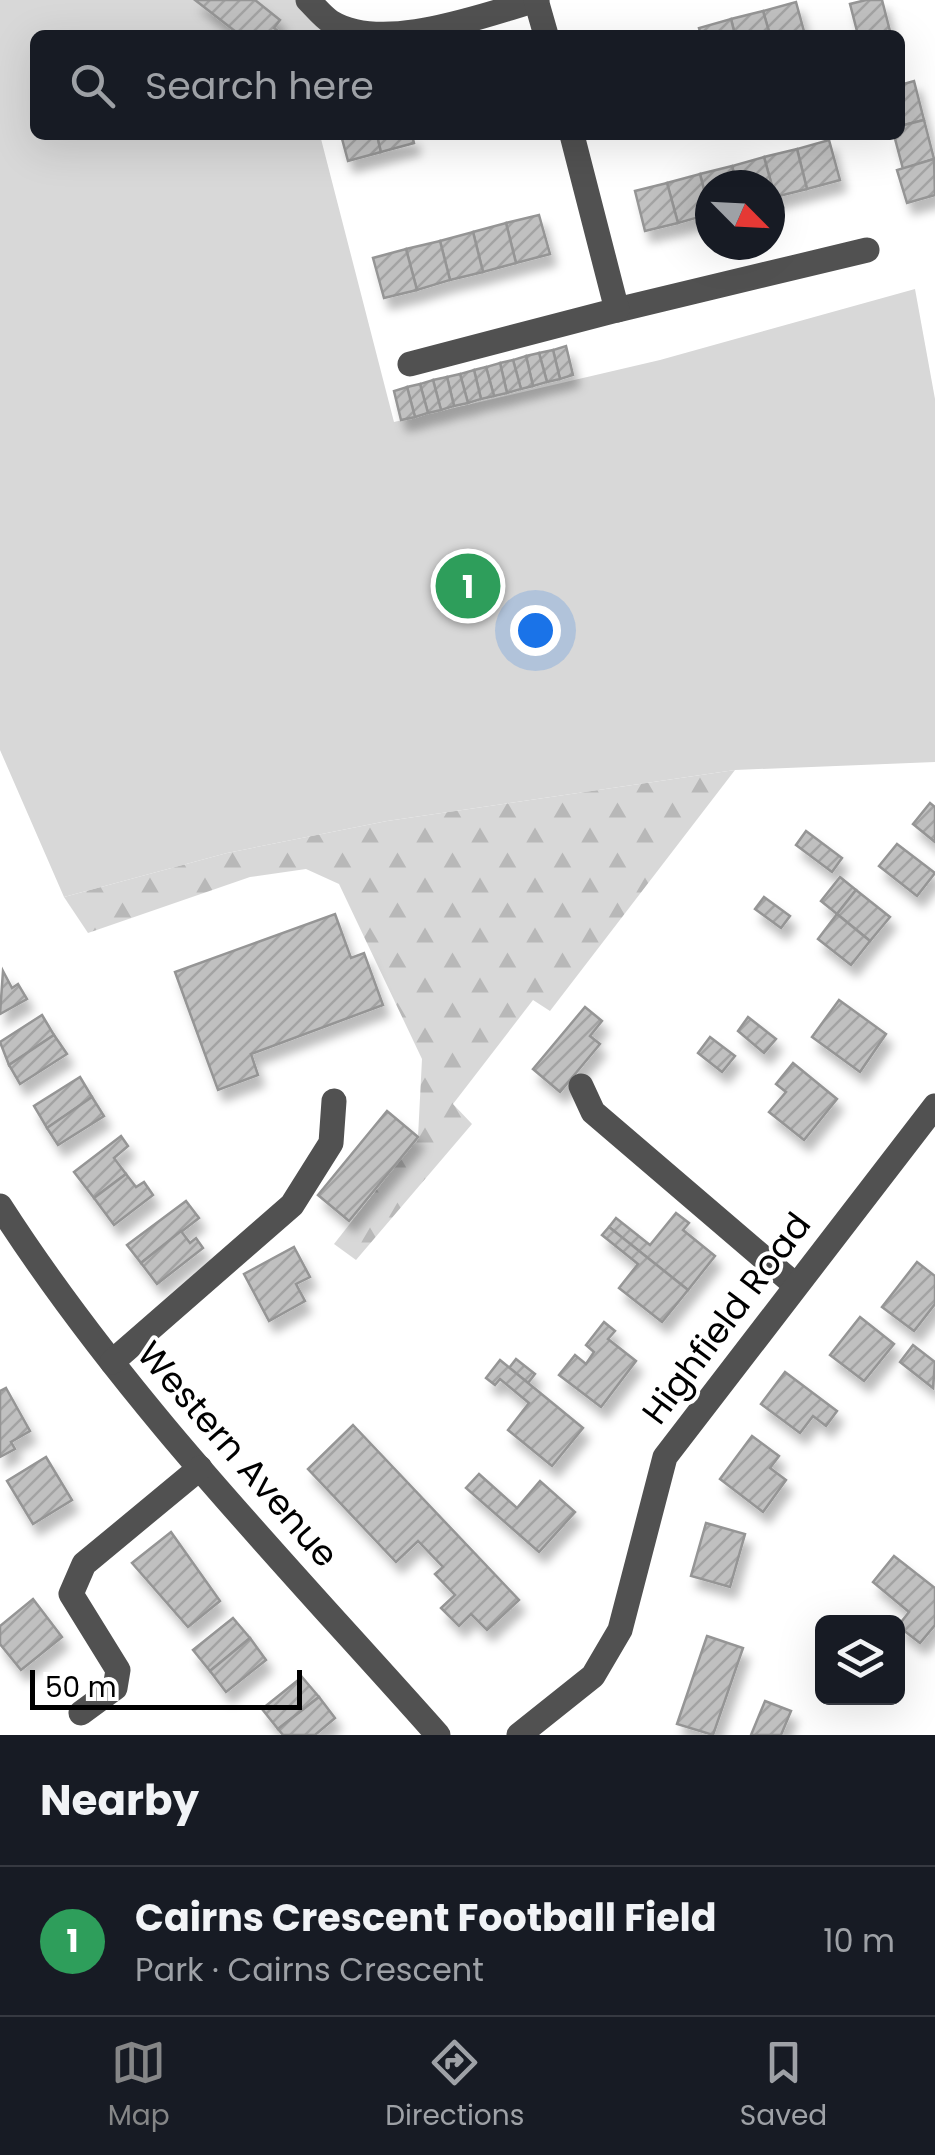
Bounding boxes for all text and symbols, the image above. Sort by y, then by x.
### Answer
search box [30,30,905,140]
icon: search [65,58,120,113]
text: Search here [145,59,374,112]
north arrow [695,170,785,260]
pin: 1 [436,548,500,624]
your location [510,605,561,656]
street label: Highfield Road [630,1202,822,1434]
street label: Western Avenue [126,1330,350,1578]
map controls [815,1615,905,1705]
button: layers [815,1615,905,1705]
scale bar [30,1665,302,1710]
text: 50 m [45,1668,116,1707]
text: Nearby [40,1771,199,1830]
text: Cairns Crescent Football Field [135,1891,717,1944]
text: 1 [66,1918,79,1963]
text: 10 m [823,1918,895,1963]
text: Park · Cairns Crescent [135,1947,484,1992]
tab: Map [108,2035,170,2137]
tab: Directions [385,2035,524,2137]
tab: Saved [740,2035,827,2137]

